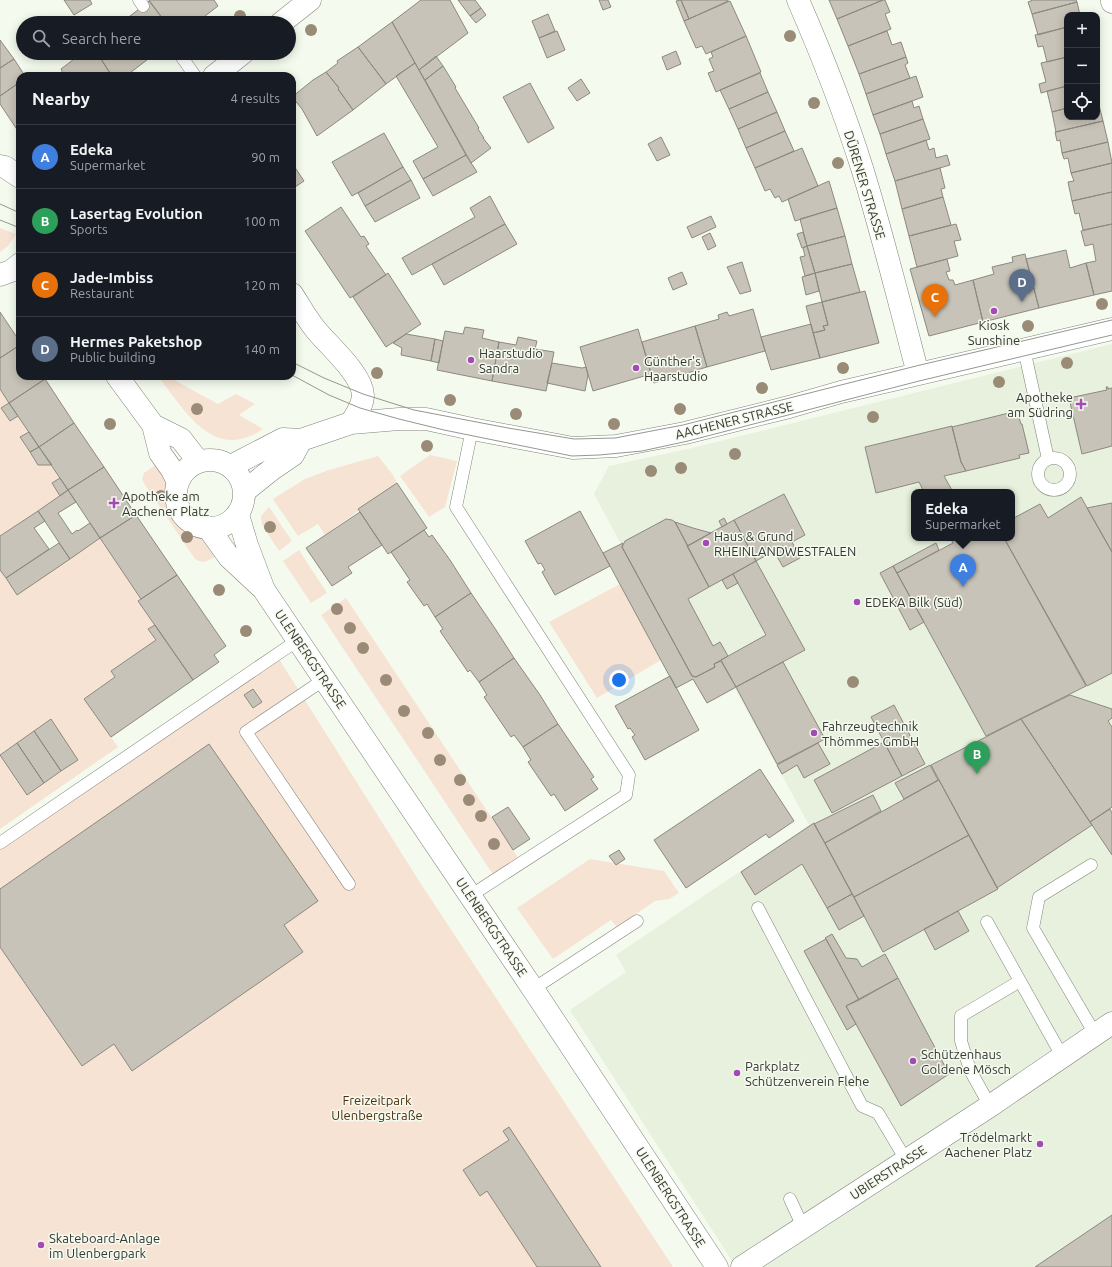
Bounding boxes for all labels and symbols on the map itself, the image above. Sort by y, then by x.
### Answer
street label: DÜRENER STRASSE [842,129,889,241]
pin: D [1009,269,1035,302]
pin: C [922,284,948,317]
marker: Kiosk Sunshine [989,306,999,316]
place label: Kiosk Sunshine [968,318,1020,347]
place label: Haarstudio Sandra [479,346,543,375]
place label: Günther's Haarstudio [644,354,708,383]
marker: Haarstudio Sandra [466,355,476,365]
marker: Günther's Haarstudio [631,363,641,373]
place label: Apotheke am Südring [1007,390,1073,419]
street label: AACHENER STRASSE [673,399,795,441]
marker: Apotheke am Südring [1076,399,1086,409]
place label: Apotheke am Aachener Platz [122,489,209,518]
marker: Apotheke am Aachener Platz [109,498,119,508]
place label: Haus & Grund RHEINLANDWESTFALEN [714,529,856,558]
marker: Haus & Grund RHEINLANDWESTFALEN [701,538,711,548]
pin: A [950,554,976,587]
place label: EDEKA Bilk (Süd) [865,595,963,610]
marker: EDEKA Bilk (Süd) [852,597,862,607]
street label: ULENBERGSTRASSE [273,607,349,711]
your location [609,670,629,690]
place label: Fahrzeugtechnik Thömmes GmbH [822,719,919,748]
marker: Fahrzeugtechnik Thömmes GmbH [809,728,819,738]
pin: B [964,741,990,774]
street label: ULENBERGSTRASSE [454,875,530,979]
place label: Schützenhaus Goldene Mösch [921,1047,1011,1076]
marker: Schützenhaus Goldene Mösch [908,1056,918,1066]
place label: Parkplatz Schützenverein Flehe [745,1059,869,1088]
marker: Parkplatz Schützenverein Flehe [732,1068,742,1078]
park label: Freizeitpark Ulenbergstraße [331,1093,423,1122]
place label: Trödelmarkt Aachener Platz [945,1130,1032,1159]
marker: Trödelmarkt Aachener Platz [1035,1139,1045,1149]
street label: UBIERSTRASSE [847,1142,929,1202]
street label: ULENBERGSTRASSE [633,1144,709,1250]
place label: Skateboard-Anlage im Ulenbergpark [49,1231,160,1260]
marker: Skateboard-Anlage im Ulenbergpark [36,1240,46,1250]

